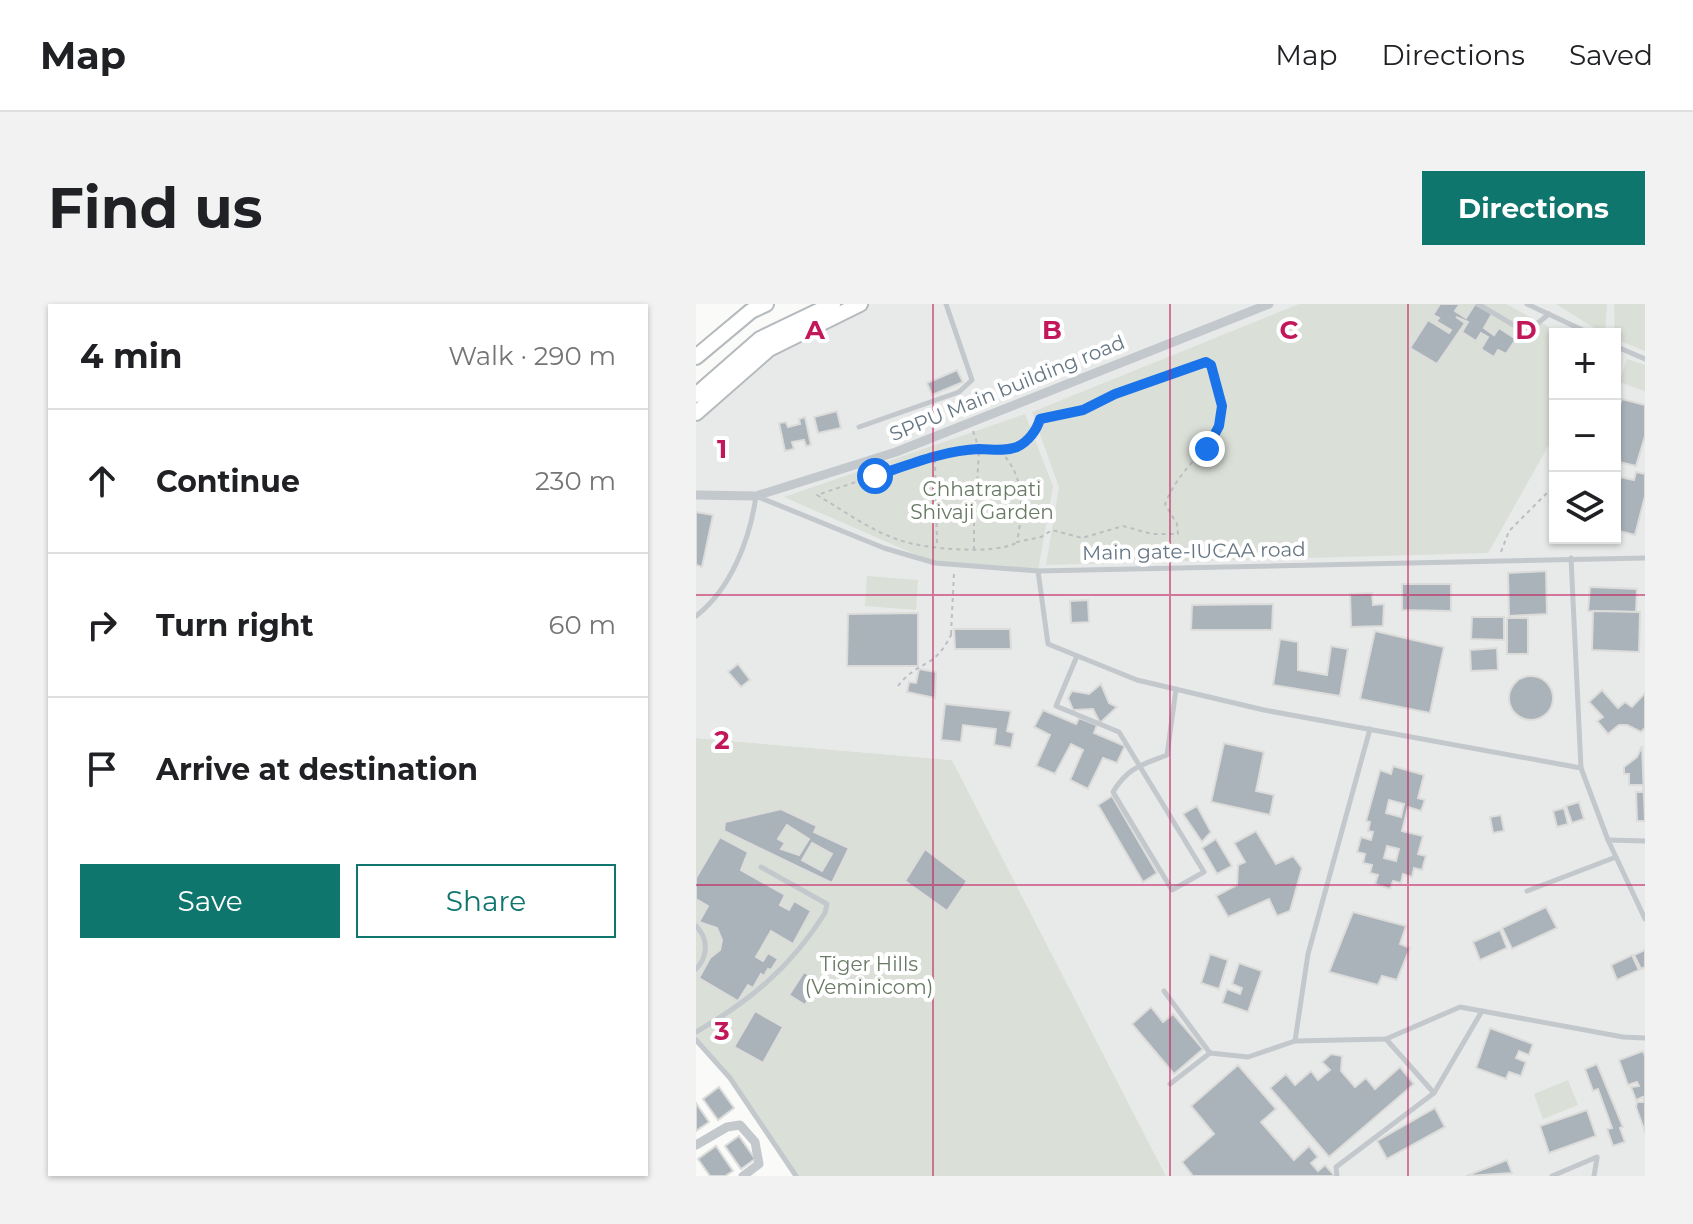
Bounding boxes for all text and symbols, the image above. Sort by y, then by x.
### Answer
text: Map [40,32,126,79]
text: Map [1275,38,1337,72]
text: Directions [1381,38,1525,72]
text: Saved [1569,38,1653,72]
button: Directions [1422,171,1645,245]
text: Find us [48,174,262,242]
text: A [804,314,826,346]
text: B [1042,314,1062,346]
text: C [1280,314,1299,346]
text: D [1515,314,1537,346]
map controls [1549,328,1621,544]
button: + [1549,328,1621,400]
street label: SPPU Main building road [886,330,1128,446]
text: 4 min [80,335,182,377]
text: Walk · 290 m [448,340,616,372]
button: − [1549,400,1621,472]
route end [1189,431,1225,467]
text: 1 [717,433,727,465]
route start [857,458,893,494]
icon: ahead [80,459,124,503]
text: Continue [156,463,300,500]
text: 230 m [535,465,616,497]
button: layers [1549,472,1621,544]
park label: Chhatrapati Shivaji Garden [910,477,1054,524]
street label: Main gate-IUCAA road [1082,537,1306,565]
icon: right [80,603,124,647]
text: Turn right [156,607,313,644]
text: 60 m [549,609,616,641]
text: 2 [714,724,730,756]
icon: arrive [80,747,124,791]
text: Arrive at destination [156,751,478,788]
button: Save [80,864,340,938]
button: Share [356,864,616,938]
park label: Tiger Hills (Veminicom) [805,952,933,999]
text: 3 [713,1015,730,1047]

